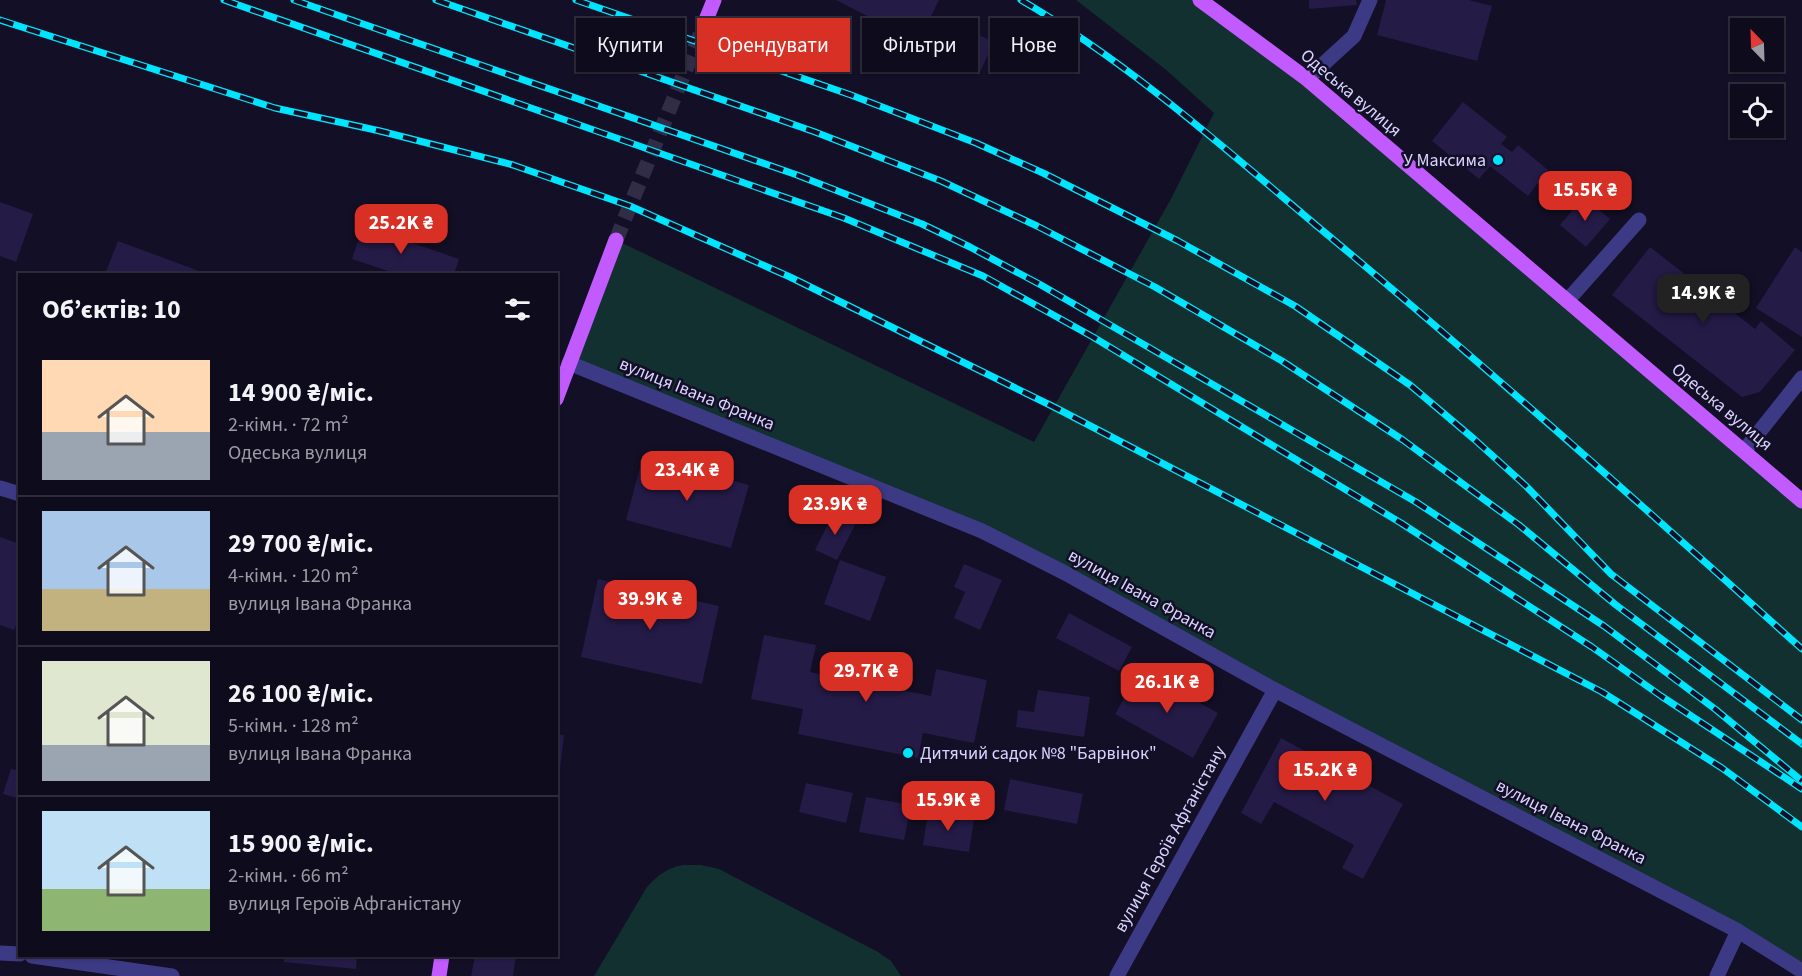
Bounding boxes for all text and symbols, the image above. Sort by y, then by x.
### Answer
chip: Купити [576,18,685,72]
chip: Орендувати [697,18,850,72]
chip: Фільтри [862,18,978,72]
chip: Нове [990,18,1078,72]
north arrow [1730,18,1784,72]
map controls [1730,18,1784,138]
street label: Одеська вулиця [1295,43,1407,143]
button: locate [1730,84,1784,138]
place label: У Максима [1404,148,1486,173]
marker: У Максима [1491,153,1505,167]
pin: 15.5K ₴ [1530,171,1640,222]
text: 15.5K ₴ [1553,176,1617,204]
pin: 25.2K ₴ [346,204,456,255]
text: 25.2K ₴ [369,209,433,237]
pin: 14.9K ₴ [1648,274,1758,325]
text: 14.9K ₴ [1671,279,1735,307]
text: Об’єктів: 10 [42,291,181,328]
icon: filters [501,293,534,326]
street label: вулиця Івана Франка [616,351,778,437]
street label: Одеська вулиця [1666,357,1778,457]
text: 14 900 ₴/міс. [228,374,374,411]
icon: home [90,384,162,456]
text: 2-кімн. · 72 m² [228,411,349,439]
text: Одеська вулиця [228,439,367,467]
pin: 23.4K ₴ [632,451,742,502]
text: 23.4K ₴ [655,456,719,484]
pin: 23.9K ₴ [780,485,890,536]
text: 23.9K ₴ [803,490,867,518]
text: 29 700 ₴/міс. [228,525,374,562]
icon: home [90,535,162,607]
street label: вулиця Івана Франка [1064,543,1220,645]
text: 4-кімн. · 120 m² [228,562,359,590]
pin: 39.9K ₴ [595,580,705,631]
text: 39.9K ₴ [618,585,682,613]
text: вулиця Івана Франка [228,590,412,618]
pin: 29.7K ₴ [811,652,921,703]
text: 29.7K ₴ [834,657,898,685]
pin: 26.1K ₴ [1112,663,1222,714]
text: 26.1K ₴ [1135,668,1199,696]
text: 26 100 ₴/міс. [228,675,374,712]
icon: home [90,685,162,757]
text: 5-кімн. · 128 m² [228,712,359,740]
text: вулиця Івана Франка [228,740,412,768]
place label: Дитячий садок №8 "Барвінок" [920,741,1157,766]
street label: вулиця Героїв Афганістану [1108,741,1232,937]
marker: Дитячий садок №8 "Барвінок" [901,746,915,760]
pin: 15.2K ₴ [1270,751,1380,802]
text: 15.2K ₴ [1293,756,1357,784]
street label: вулиця Івана Франка [1492,773,1650,871]
pin: 15.9K ₴ [893,781,1003,832]
text: 15.9K ₴ [916,786,980,814]
text: 15 900 ₴/міс. [228,825,374,862]
icon: home [90,835,162,907]
text: 2-кімн. · 66 m² [228,862,349,890]
text: вулиця Героїв Афганістану [228,890,461,918]

